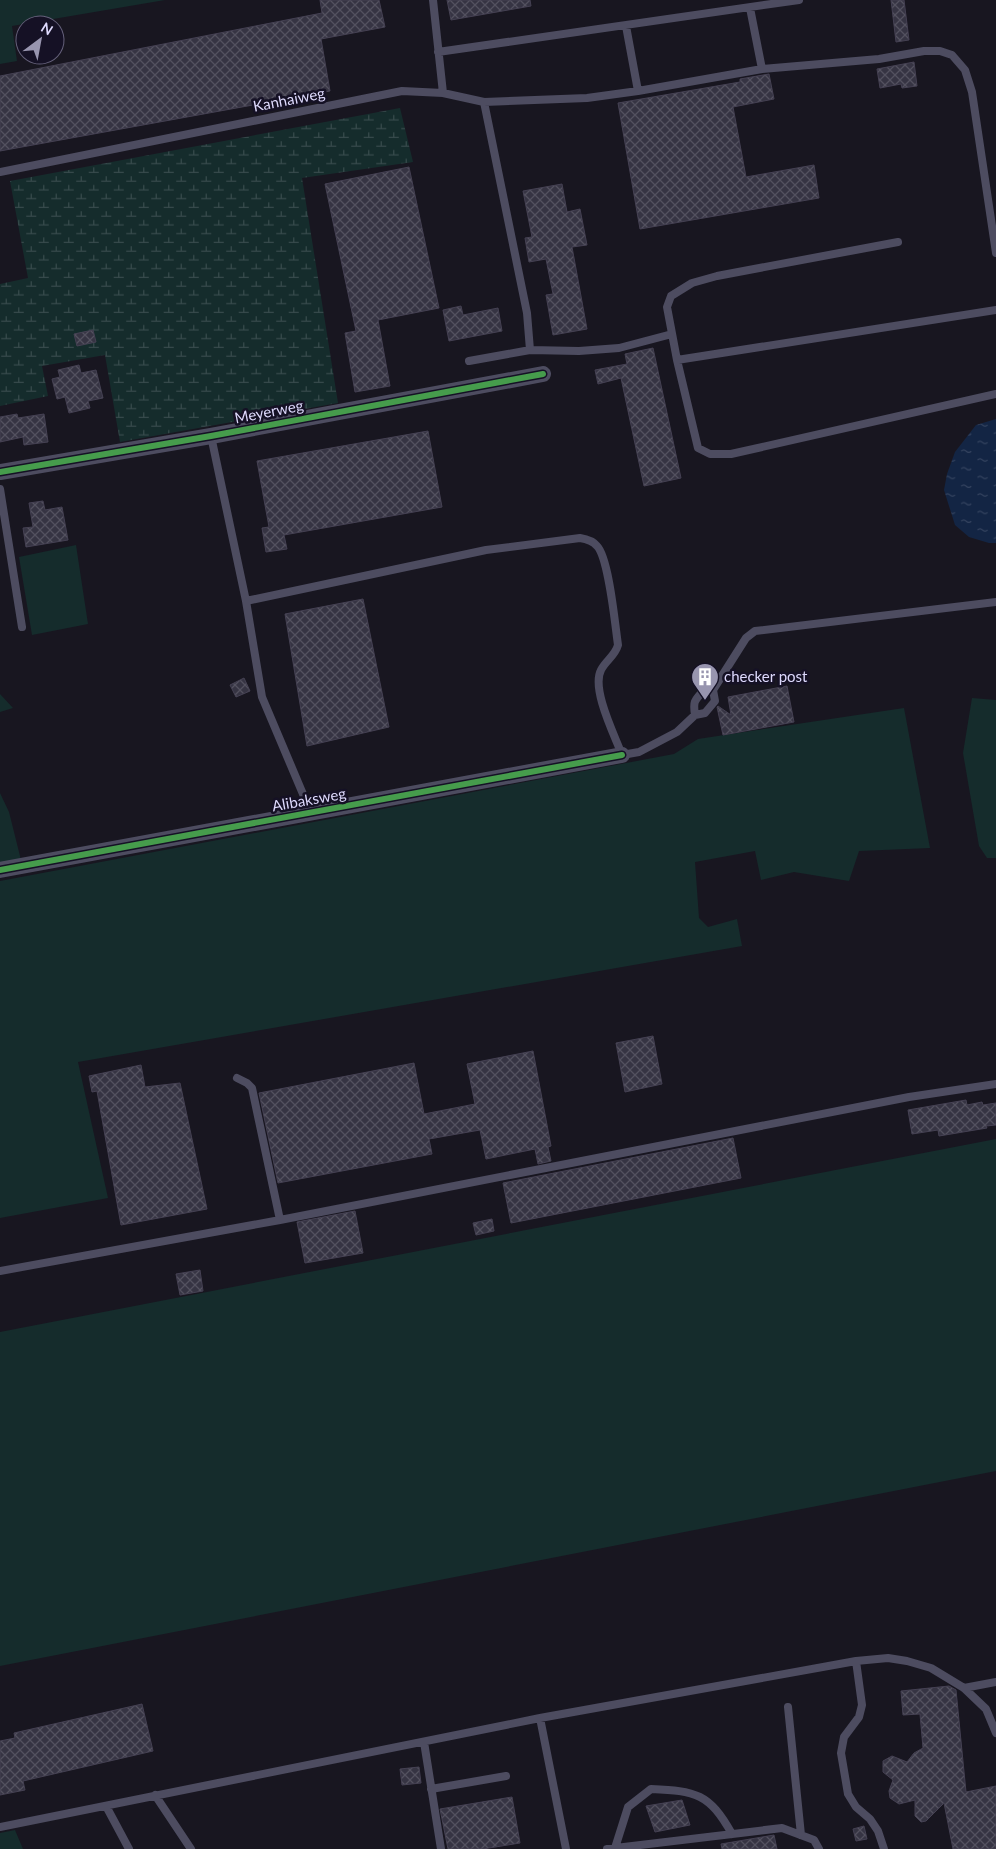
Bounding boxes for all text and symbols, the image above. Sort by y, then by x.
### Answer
north arrow [15,15,65,65]
text: N [38,18,56,39]
street label: Kanhaiweg [251,83,326,115]
street label: Meyerweg [233,395,305,427]
building icon: checker post [690,662,720,701]
place label: checker post [724,667,808,685]
street label: Alibaksweg [271,784,347,814]

